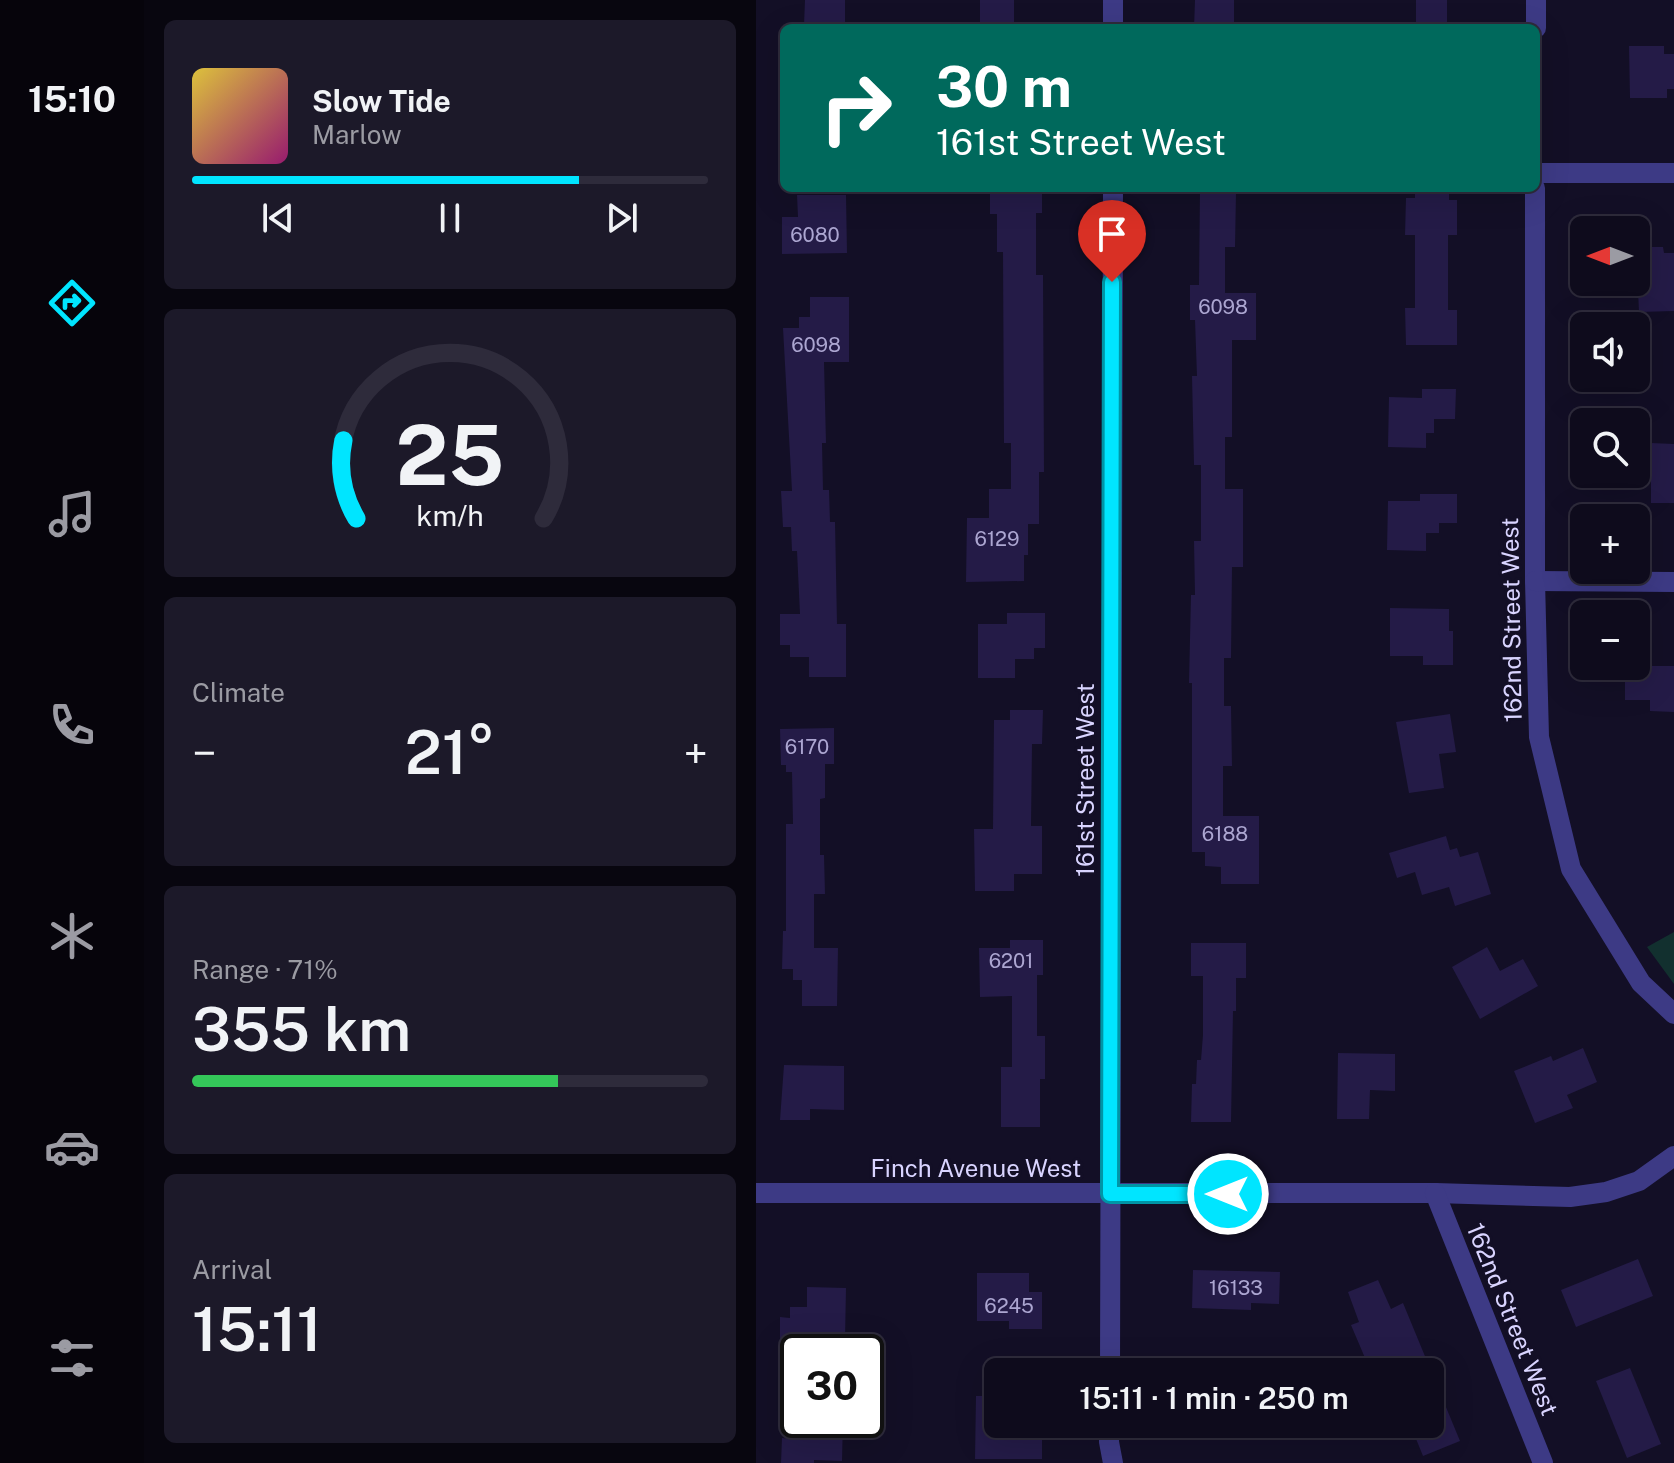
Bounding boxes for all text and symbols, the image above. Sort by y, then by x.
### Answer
text: 30 m [936,54,1072,120]
icon: right [804,56,908,160]
text: 15:10 [28,78,116,120]
text: Slow Tide [312,83,451,119]
text: Marlow [312,119,402,150]
text: 161st Street West [936,121,1226,163]
icon: previous [256,196,300,240]
icon: pause [428,196,472,240]
icon: next [600,196,644,240]
pin [1078,200,1146,282]
icon: arrive [1090,212,1134,256]
north arrow [1570,216,1650,296]
map controls [1570,216,1650,680]
house number: 6080 [790,223,840,247]
icon: directions [44,275,100,331]
house number: 6098 [1198,295,1248,319]
button: sound [1570,312,1650,392]
house number: 6098 [791,333,841,357]
text: 25 [396,405,504,503]
button: search [1570,408,1650,488]
icon: music [44,486,100,542]
text: km/h [416,499,484,532]
button: + [1570,504,1650,584]
street label: 162nd Street West [1495,517,1527,723]
house number: 6129 [975,527,1020,551]
button: − [1570,600,1650,680]
text: Climate [192,677,285,708]
street label: 161st Street West [1071,683,1099,877]
icon: phone [44,697,100,753]
text: 21° [405,717,495,788]
text: − [192,727,216,779]
text: + [684,727,708,779]
house number: 6170 [785,735,829,759]
house number: 6188 [1202,822,1248,846]
icon: climate [44,908,100,964]
house number: 6201 [989,949,1033,973]
text: Range · 71% [192,954,338,985]
text: 355 km [192,994,411,1065]
icon: car [44,1119,100,1175]
position arrow [1186,1152,1270,1236]
street label: Finch Avenue West [871,1154,1081,1182]
street label: 162nd Street West [1462,1219,1564,1419]
text: Arrival [192,1254,272,1285]
house number: 16133 [1209,1276,1263,1300]
text: 15:11 [192,1294,322,1365]
house number: 6245 [984,1294,1034,1318]
icon: filters [44,1330,100,1386]
speed limit sign: 30 [780,1334,884,1438]
text: 15:11 · 1 min · 250 m [1079,1380,1349,1416]

